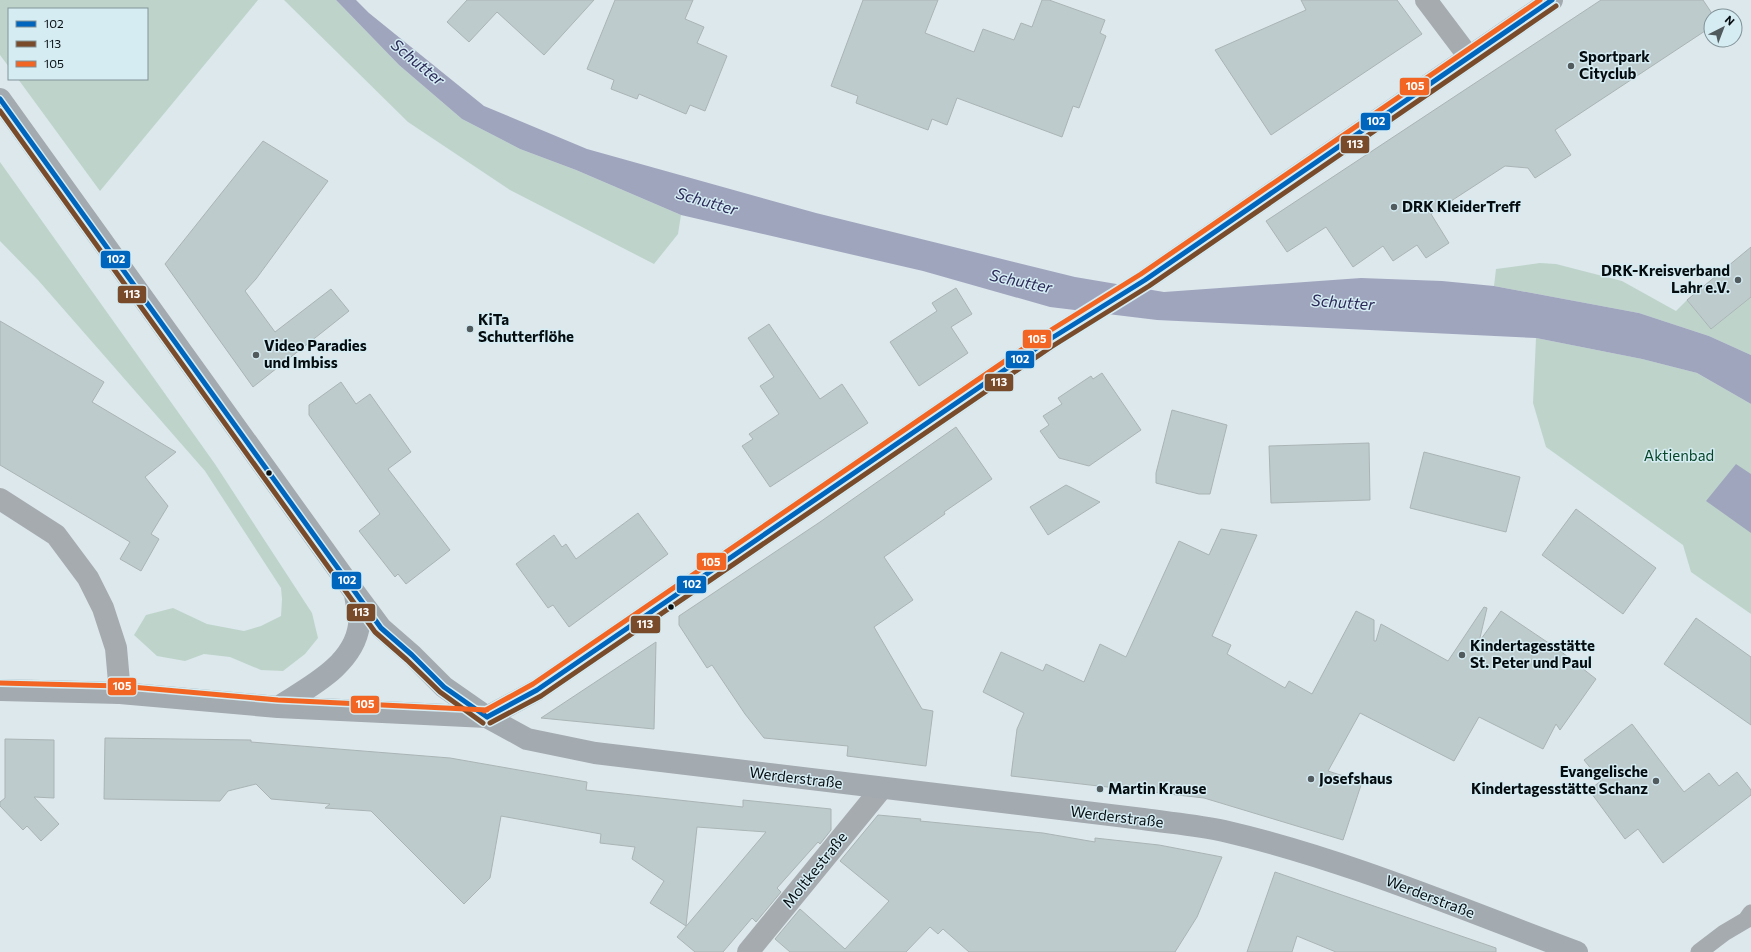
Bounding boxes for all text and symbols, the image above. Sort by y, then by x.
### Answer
legend [8,8,148,80]
north arrow [1703,8,1743,48]
text: N [1723,13,1737,28]
text: 102 [44,16,64,30]
water label: Schutter [388,34,449,89]
text: 113 [44,36,61,50]
place label: Sportpark Cityclub [1579,47,1650,82]
text: 105 [44,56,64,70]
marker: Sportpark Cityclub [1566,61,1576,71]
line badge: 105 [1399,77,1430,96]
text: 105 [1406,79,1424,92]
line badge: 102 [1360,112,1391,131]
text: 102 [1367,114,1385,127]
line badge: 113 [1340,135,1370,154]
text: 113 [1347,137,1363,150]
water label: Schutter [674,183,741,219]
place label: DRK KleiderTreff [1402,197,1521,215]
marker: DRK KleiderTreff [1389,202,1399,212]
line badge: 102 [100,250,131,269]
text: 102 [107,252,125,265]
place label: DRK-Kreisverband Lahr e.V. [1601,261,1730,296]
water label: Schutter [988,265,1055,297]
marker: DRK-Kreisverband Lahr e.V. [1733,275,1743,285]
line badge: 113 [117,285,147,304]
text: 113 [124,287,140,300]
water label: Schutter [1311,290,1376,313]
place label: KiTa Schutterflöhe [478,310,574,345]
marker: KiTa Schutterflöhe [465,324,475,334]
line badge: 105 [1022,329,1052,349]
text: 105 [1028,332,1046,345]
place label: Video Paradies und Imbiss [264,336,367,371]
marker: Video Paradies und Imbiss [251,350,261,360]
line badge: 102 [1005,350,1035,369]
text: 102 [1011,352,1029,365]
line badge: 113 [984,373,1014,392]
text: 113 [991,375,1007,388]
park label: Aktienbad [1644,446,1714,464]
unlabelled marker [264,468,274,478]
line badge: 105 [696,552,727,571]
text: 105 [702,555,720,568]
line badge: 102 [331,571,362,590]
text: 102 [338,573,356,586]
line badge: 102 [676,575,707,594]
text: 102 [683,577,701,590]
unlabelled marker [666,602,676,612]
line badge: 113 [346,603,376,622]
text: 113 [353,605,369,618]
line badge: 113 [630,615,661,634]
text: 113 [637,617,653,630]
place label: Kindertagesstätte St. Peter und Paul [1470,636,1595,671]
marker: Kindertagesstätte St. Peter und Paul [1457,650,1467,660]
line badge: 105 [107,677,137,696]
text: 105 [113,679,131,692]
line badge: 105 [350,695,380,714]
text: 105 [356,697,374,710]
street label: Werderstraße [748,762,844,792]
place label: Evangelische Kindertagesstätte Schanz [1471,762,1648,797]
place label: Josefshaus [1319,769,1393,787]
marker: Josefshaus [1306,774,1316,784]
marker: Evangelische Kindertagesstätte Schanz [1651,776,1661,786]
place label: Martin Krause [1108,779,1206,797]
marker: Martin Krause [1095,784,1105,794]
street label: Werderstraße [1069,801,1165,831]
street label: Moltkestraße [778,828,850,911]
street label: Werderstraße [1383,871,1477,921]

